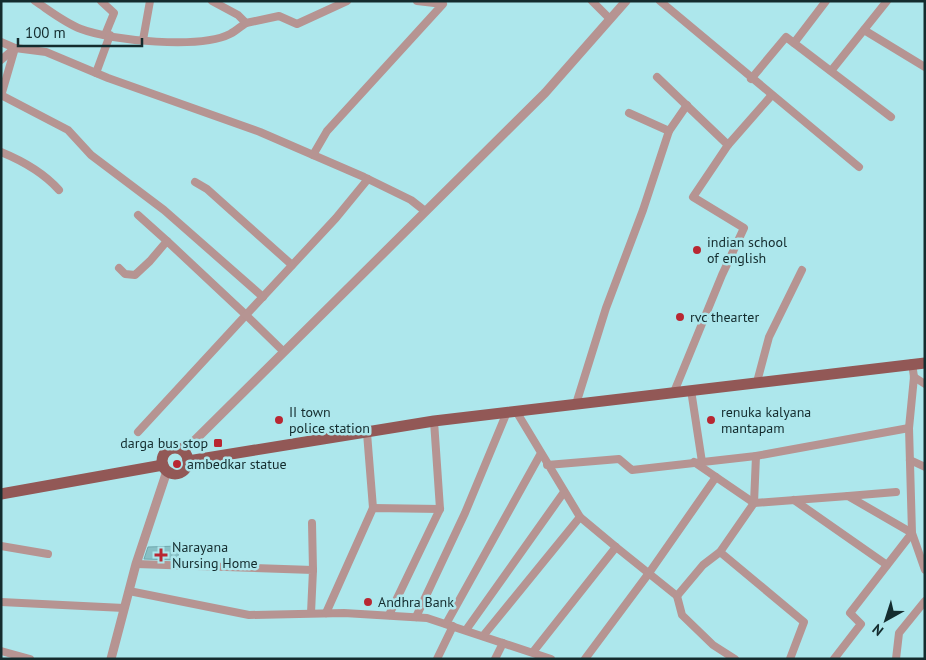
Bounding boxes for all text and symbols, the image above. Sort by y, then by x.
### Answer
scale bar [18,15,141,47]
text: 100 m [25,23,66,42]
place label: indian school of english [707,233,787,267]
marker: indian school of english [691,244,703,256]
place label: rvc thearter [690,308,759,326]
marker: rvc thearter [674,311,686,323]
place label: II town police station [289,403,370,437]
place label: renuka kalyana mantapam [721,403,811,437]
marker: II town police station [273,414,285,426]
marker: renuka kalyana mantapam [705,414,717,426]
place label: darga bus stop [120,434,208,452]
marker: darga bus stop [212,437,224,449]
place label: ambedkar statue [187,455,287,473]
marker: ambedkar statue [171,458,183,470]
place label: Narayana Nursing Home [172,538,258,572]
marker: Narayana Nursing Home [154,548,168,562]
place label: Andhra Bank [378,593,454,611]
north arrow [861,595,911,645]
marker: Andhra Bank [362,596,374,608]
text: N [869,620,887,640]

